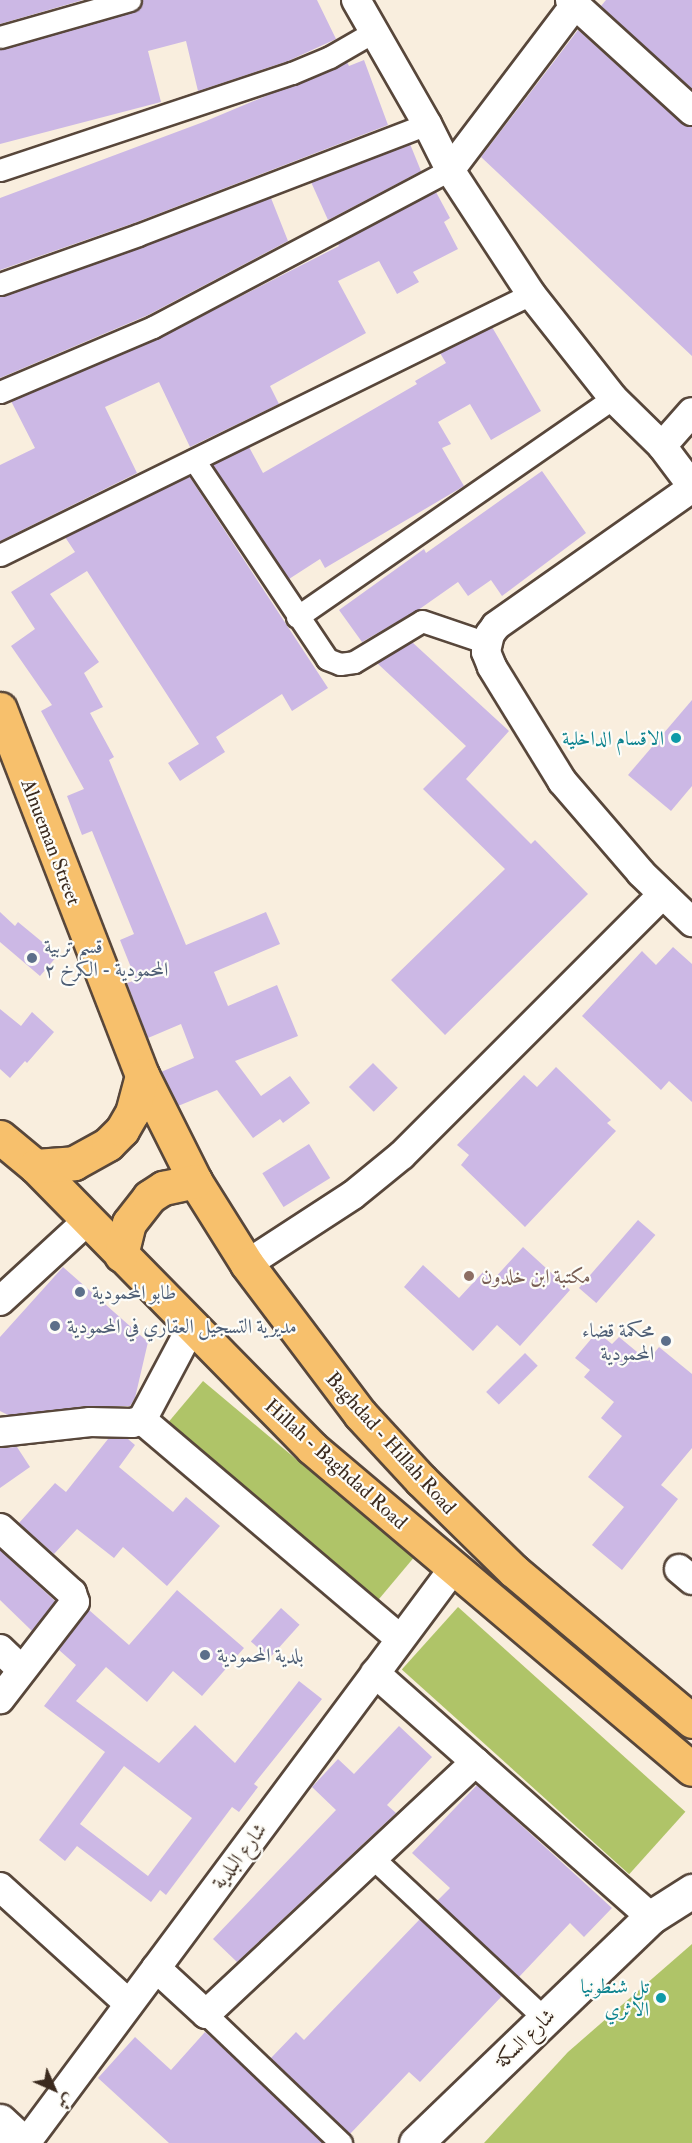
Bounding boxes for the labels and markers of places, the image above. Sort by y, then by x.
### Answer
place label: الاقسام الداخلية [562,726,664,750]
marker: الاقسام الداخلية [669,731,683,745]
place label: قسم تربية المحمودية - الكرخ ٢ [44,934,168,981]
marker: قسم تربية المحمودية - الكرخ ٢ [25,951,39,965]
place label: مكتبة ابن خلدون [481,1264,591,1288]
marker: مكتبة ابن خلدون [462,1269,476,1283]
place label: طابو المحمودية [92,1280,176,1304]
marker: طابو المحمودية [73,1285,87,1299]
place label: مديرية التسجيل العقاري في المحمودية [67,1314,297,1338]
place label: محكمة قضاء المحمودية [582,1318,654,1365]
marker: مديرية التسجيل العقاري في المحمودية [48,1319,62,1333]
marker: محكمة قضاء المحمودية [659,1334,673,1348]
place label: بلدية المحمودية [217,1643,303,1667]
marker: بلدية المحمودية [198,1648,212,1662]
place label: تل شنطونيا الاثري [581,1974,649,2021]
marker: تل شنطونيا الاثري [654,1991,668,2005]

